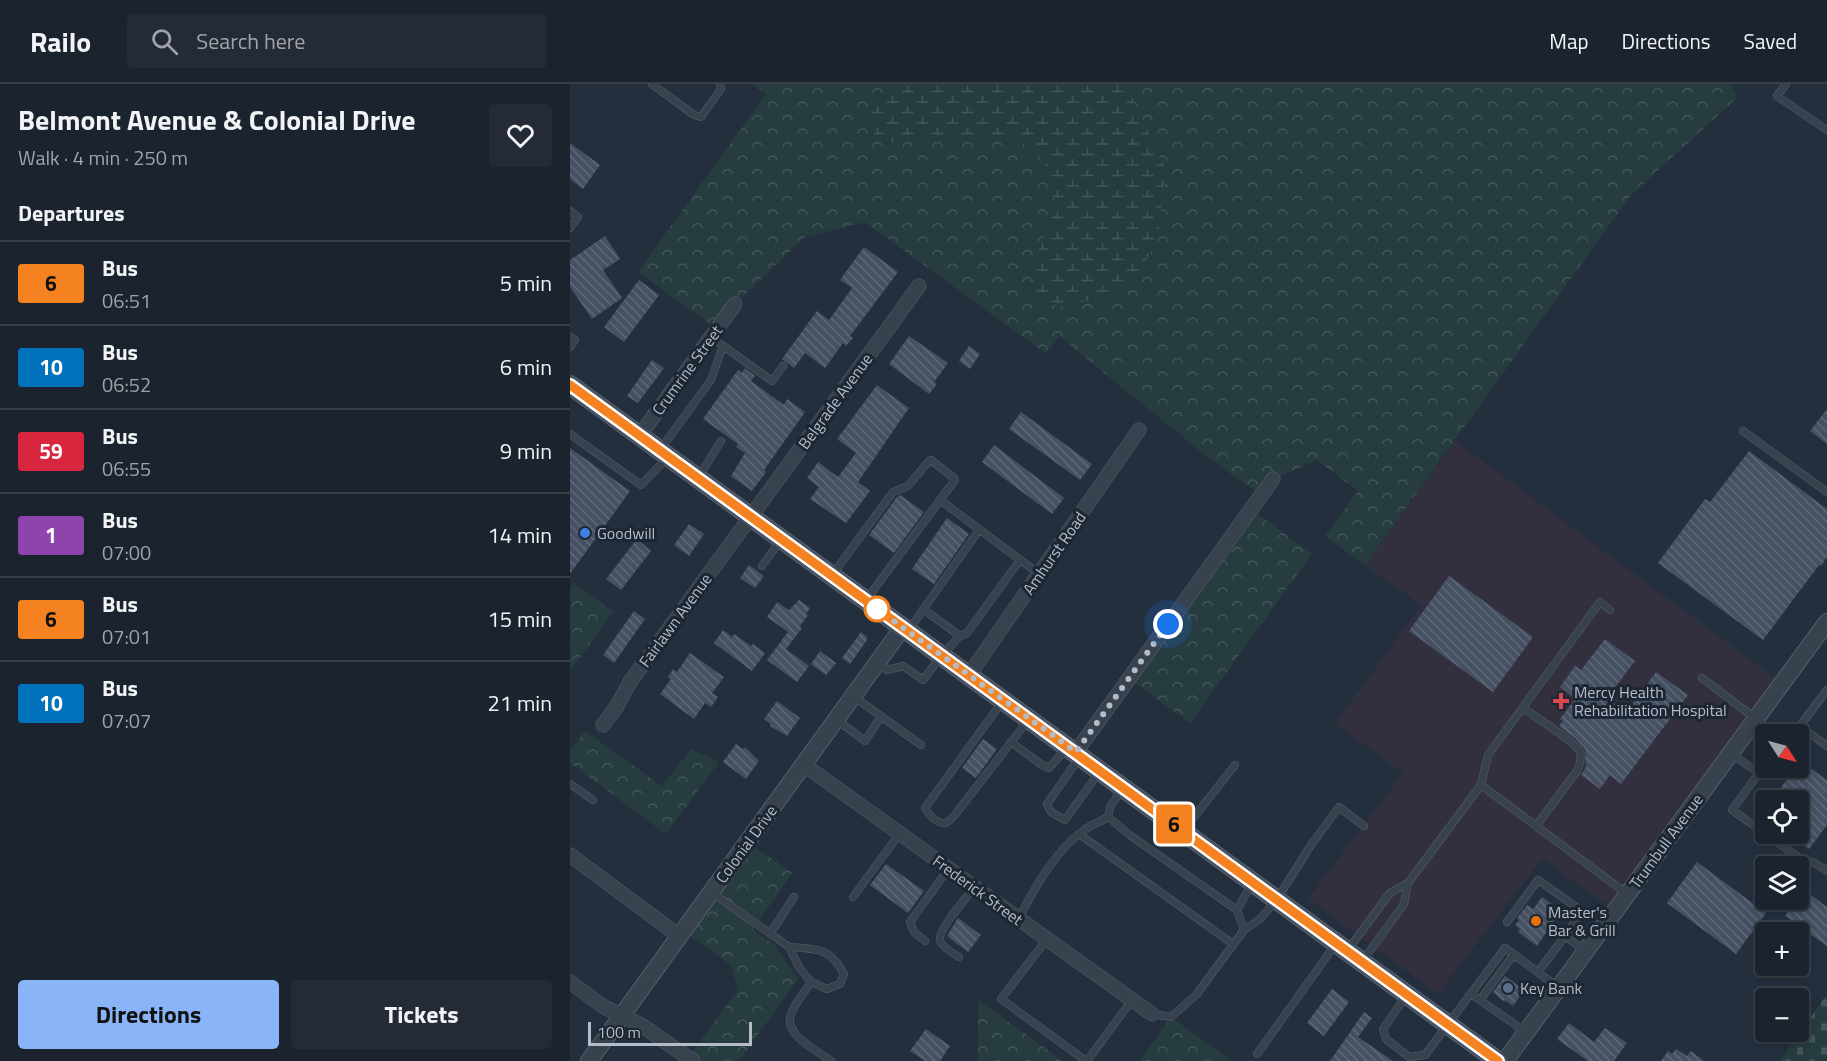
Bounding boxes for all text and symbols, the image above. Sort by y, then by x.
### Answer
search box [127,14,547,68]
text: Railo [30,20,91,63]
text: Search here [196,24,305,58]
icon: search [148,25,181,58]
text: Map [1549,25,1589,57]
text: Directions [1622,25,1711,57]
text: Saved [1744,25,1797,57]
text: Belmont Avenue & Colonial Drive [18,98,415,141]
button: heart [489,104,552,167]
text: Walk · 4 min · 250 m [18,142,188,173]
text: Departures [18,196,125,230]
text: Bus [102,251,138,285]
text: 5 min [500,266,552,300]
text: 6 [45,267,57,299]
text: 06:51 [102,285,151,316]
street label: Crumrine Street [646,320,728,420]
text: Bus [102,335,138,369]
street label: Belgrade Avenue [792,348,878,454]
text: 6 min [500,350,552,384]
text: 10 [39,351,63,383]
text: 06:52 [102,369,151,400]
text: Bus [102,419,138,453]
text: 9 min [500,434,552,468]
text: 59 [39,435,63,467]
text: 06:55 [102,453,151,484]
text: Bus [102,503,138,537]
street label: Amhurst Road [1016,506,1092,600]
text: 14 min [487,518,552,552]
text: 1 [45,519,57,551]
place label: Goodwill [597,521,655,545]
marker: Goodwill [578,526,592,540]
text: 07:00 [102,537,151,568]
street label: Fairlawn Avenue [633,568,717,672]
text: Bus [102,587,138,621]
unlabelled marker [864,596,890,622]
text: 15 min [487,602,552,636]
text: 6 [45,603,57,635]
your location [1153,609,1183,639]
text: 07:01 [102,621,151,652]
text: Bus [102,671,138,705]
place label: Mercy Health Rehabilitation Hospital [1574,680,1727,722]
text: 21 min [487,686,552,720]
text: 10 [39,687,63,719]
marker: Mercy Health Rehabilitation Hospital [1552,692,1570,710]
text: 07:07 [102,705,151,736]
north arrow [1755,724,1809,778]
map controls [1755,724,1809,1042]
street label: Trumbull Avenue [1623,789,1709,893]
button: locate [1755,790,1809,844]
street label: Colonial Drive [709,800,783,888]
line badge: 6 [1154,804,1194,844]
text: 6 [1168,808,1180,840]
street label: Frederick Street [928,849,1028,931]
button: layers [1755,856,1809,910]
place label: Master's Bar & Grill [1548,900,1616,942]
marker: Master's Bar & Grill [1529,914,1543,928]
button: + [1755,922,1809,976]
place label: Key Bank [1520,976,1583,1000]
button: Directions [18,980,279,1049]
button: Tickets [291,980,552,1049]
marker: Key Bank [1501,981,1515,995]
button: − [1755,988,1809,1042]
scale bar [588,1019,752,1046]
text: 100 m [597,1020,641,1044]

